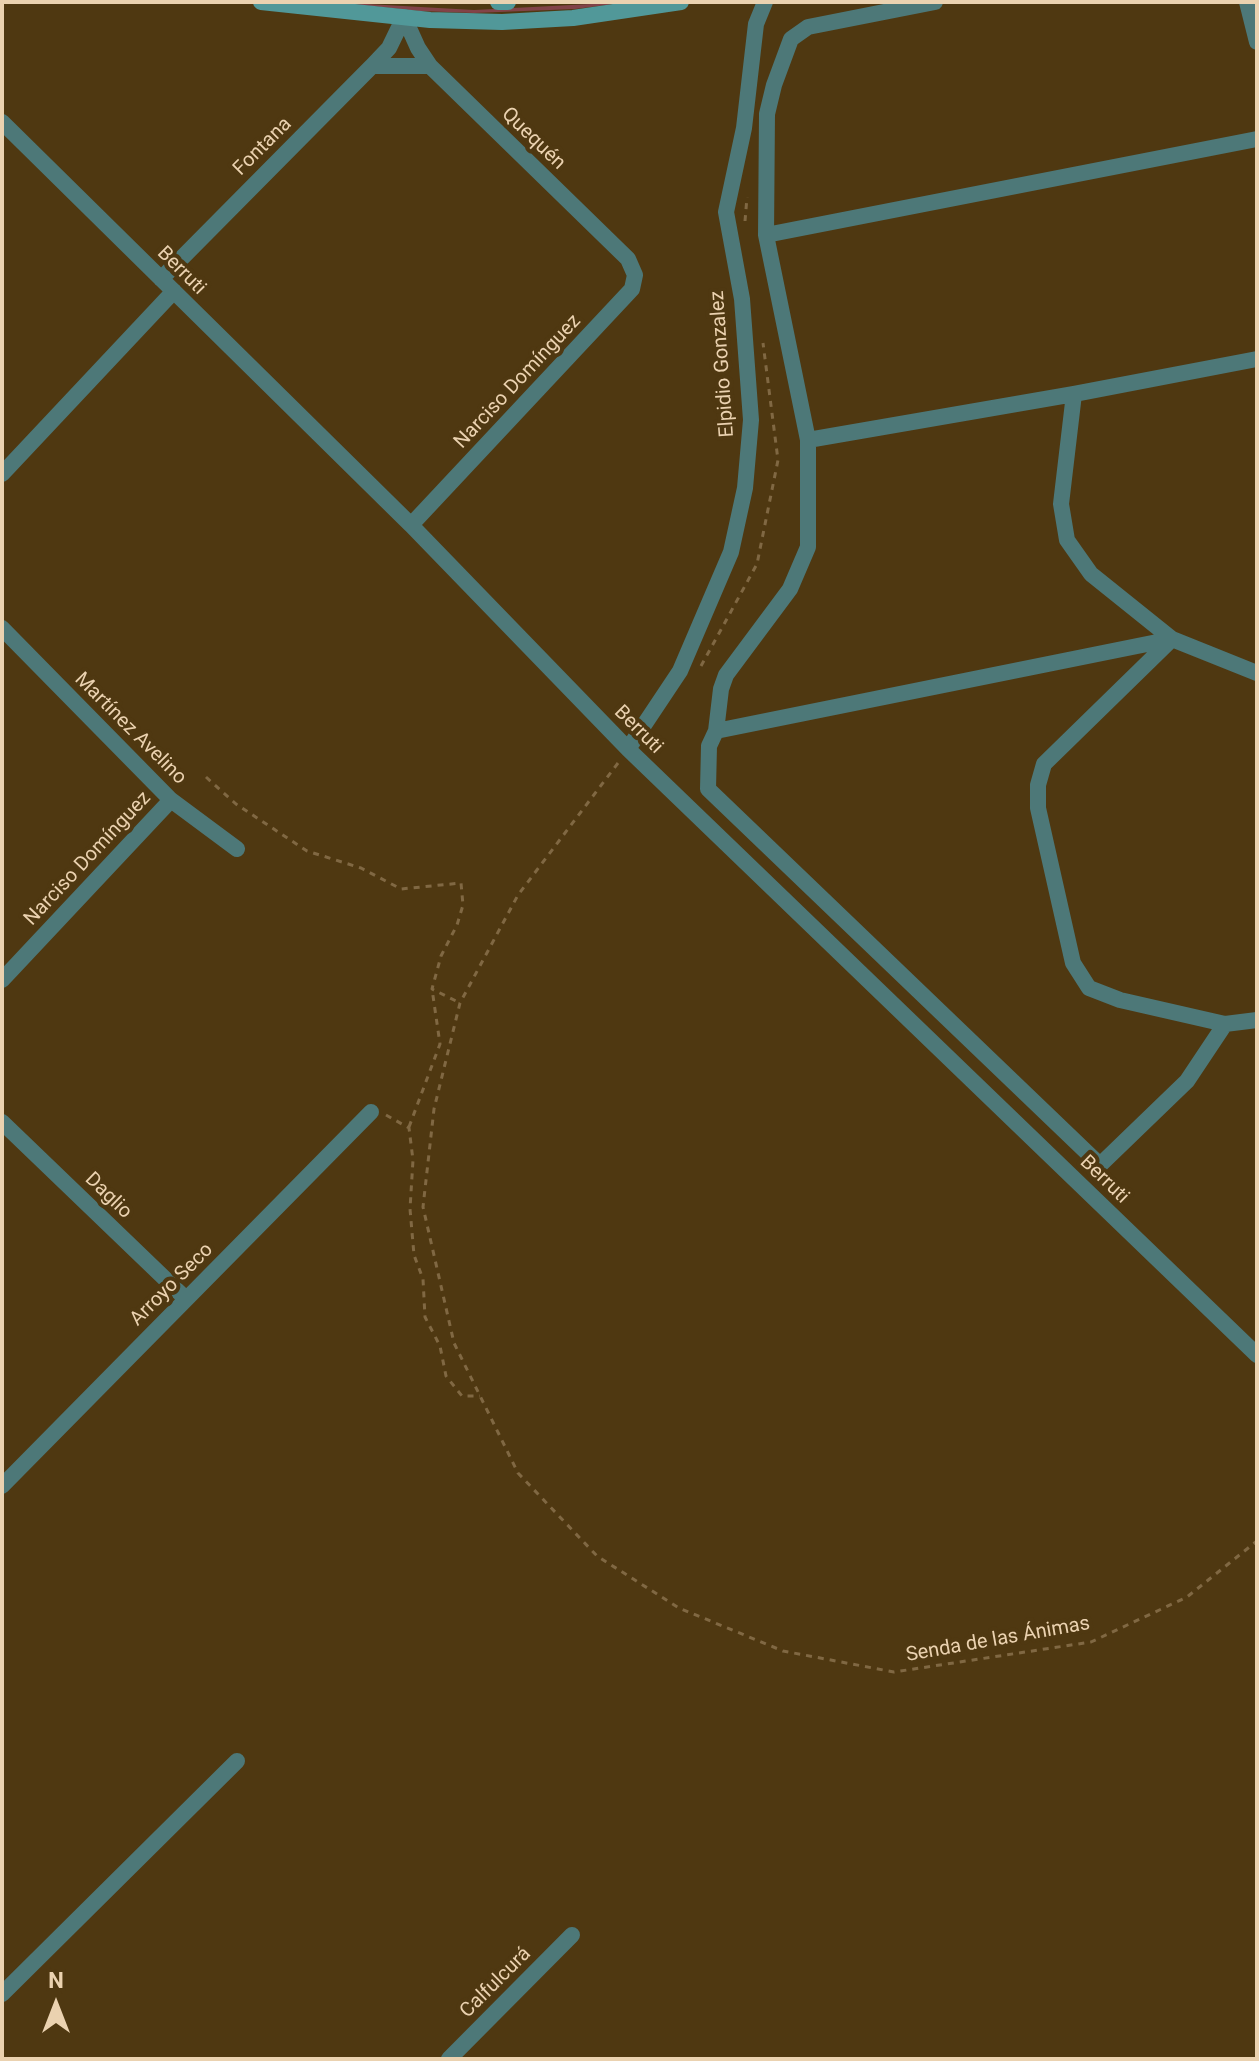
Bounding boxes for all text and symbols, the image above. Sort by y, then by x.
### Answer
street label: Quequén [496,103,570,175]
street label: Fontana [229,113,297,181]
street label: Berruti [152,242,210,300]
street label: Elpidio Gonzalez [706,290,740,438]
street label: Narciso Domínguez [450,310,586,454]
street label: Martínez Avelino [69,668,191,790]
street label: Berruti [609,701,667,759]
street label: Narciso Domínguez [20,787,156,931]
street label: Berruti [1074,1151,1134,1209]
street label: Daglio [79,1168,137,1224]
street label: Arroyo Seco [125,1238,219,1332]
street label: Senda de las Ánimas [904,1612,1092,1668]
street label: Calfulcurá [456,1943,536,2023]
north arrow [16,1965,96,2045]
text: N [48,1968,64,1993]

